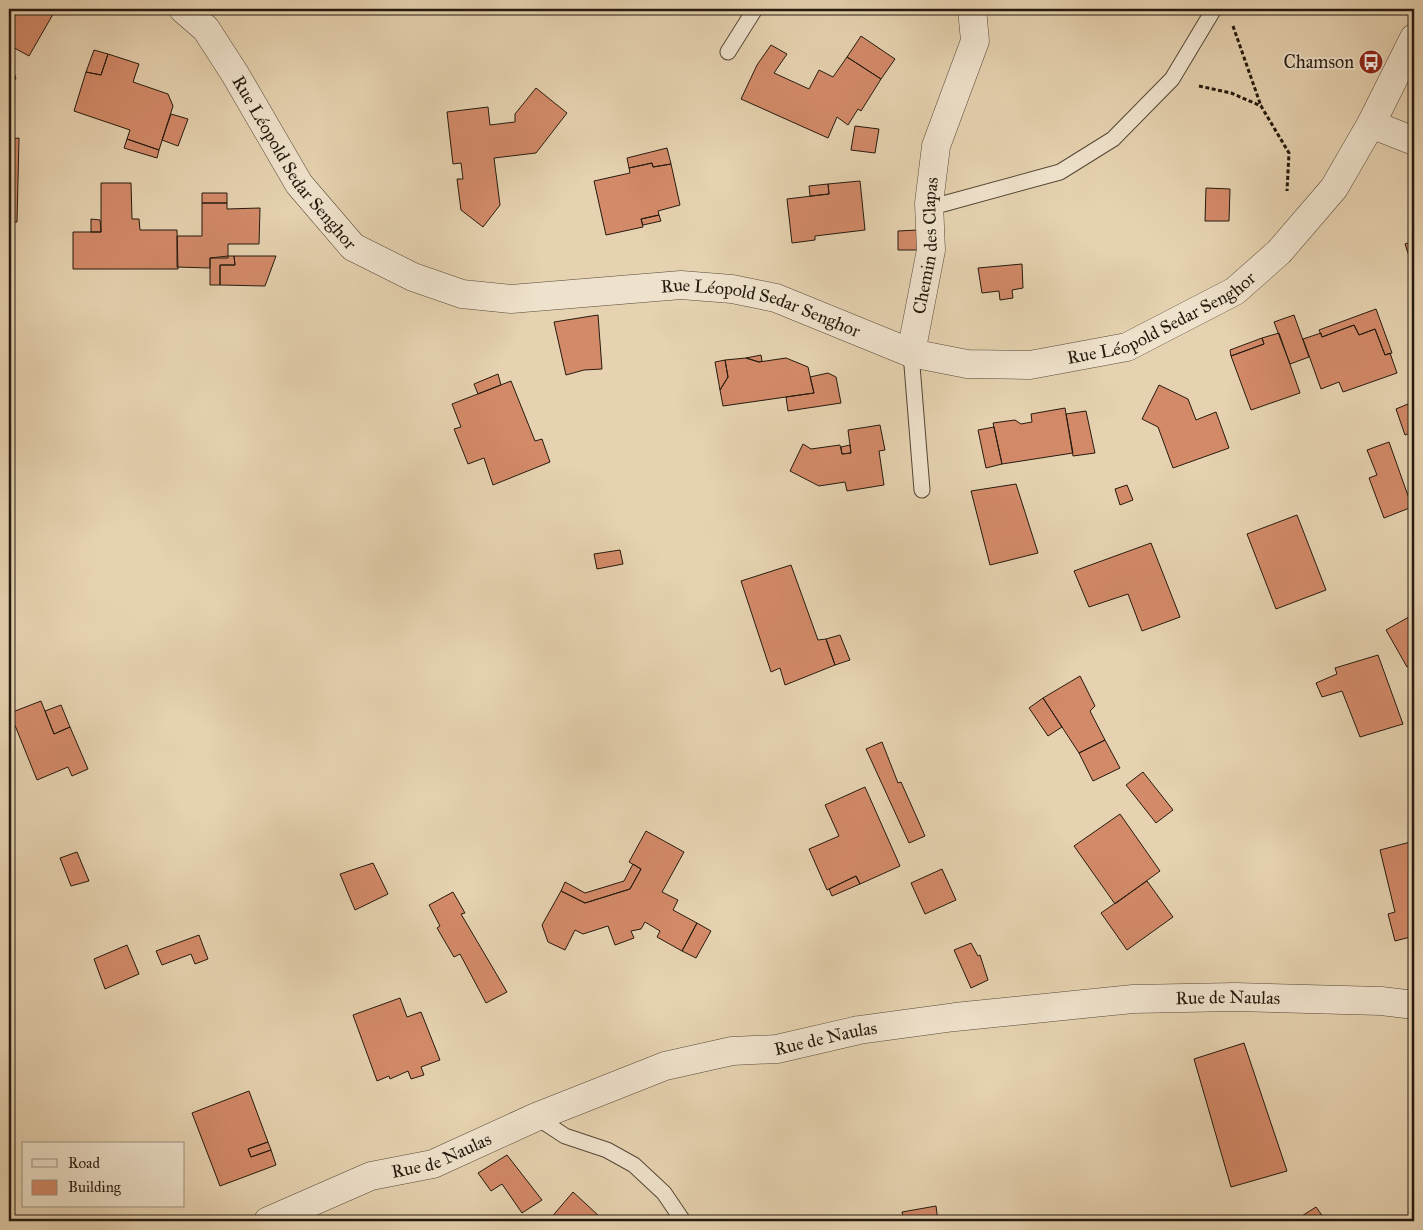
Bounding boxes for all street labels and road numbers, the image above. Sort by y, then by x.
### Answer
street label: Rue Léopold Sedar Senghor [227,72,361,254]
street label: Chemin des Clapas [908,176,943,316]
street label: Rue Léopold Sedar Senghor [1065,267,1260,369]
street label: Rue Léopold Sedar Senghor [660,274,864,342]
street label: Rue de Naulas [1175,986,1281,1009]
street label: Rue de Naulas [772,1017,878,1060]
street label: Rue de Naulas [390,1128,495,1183]

